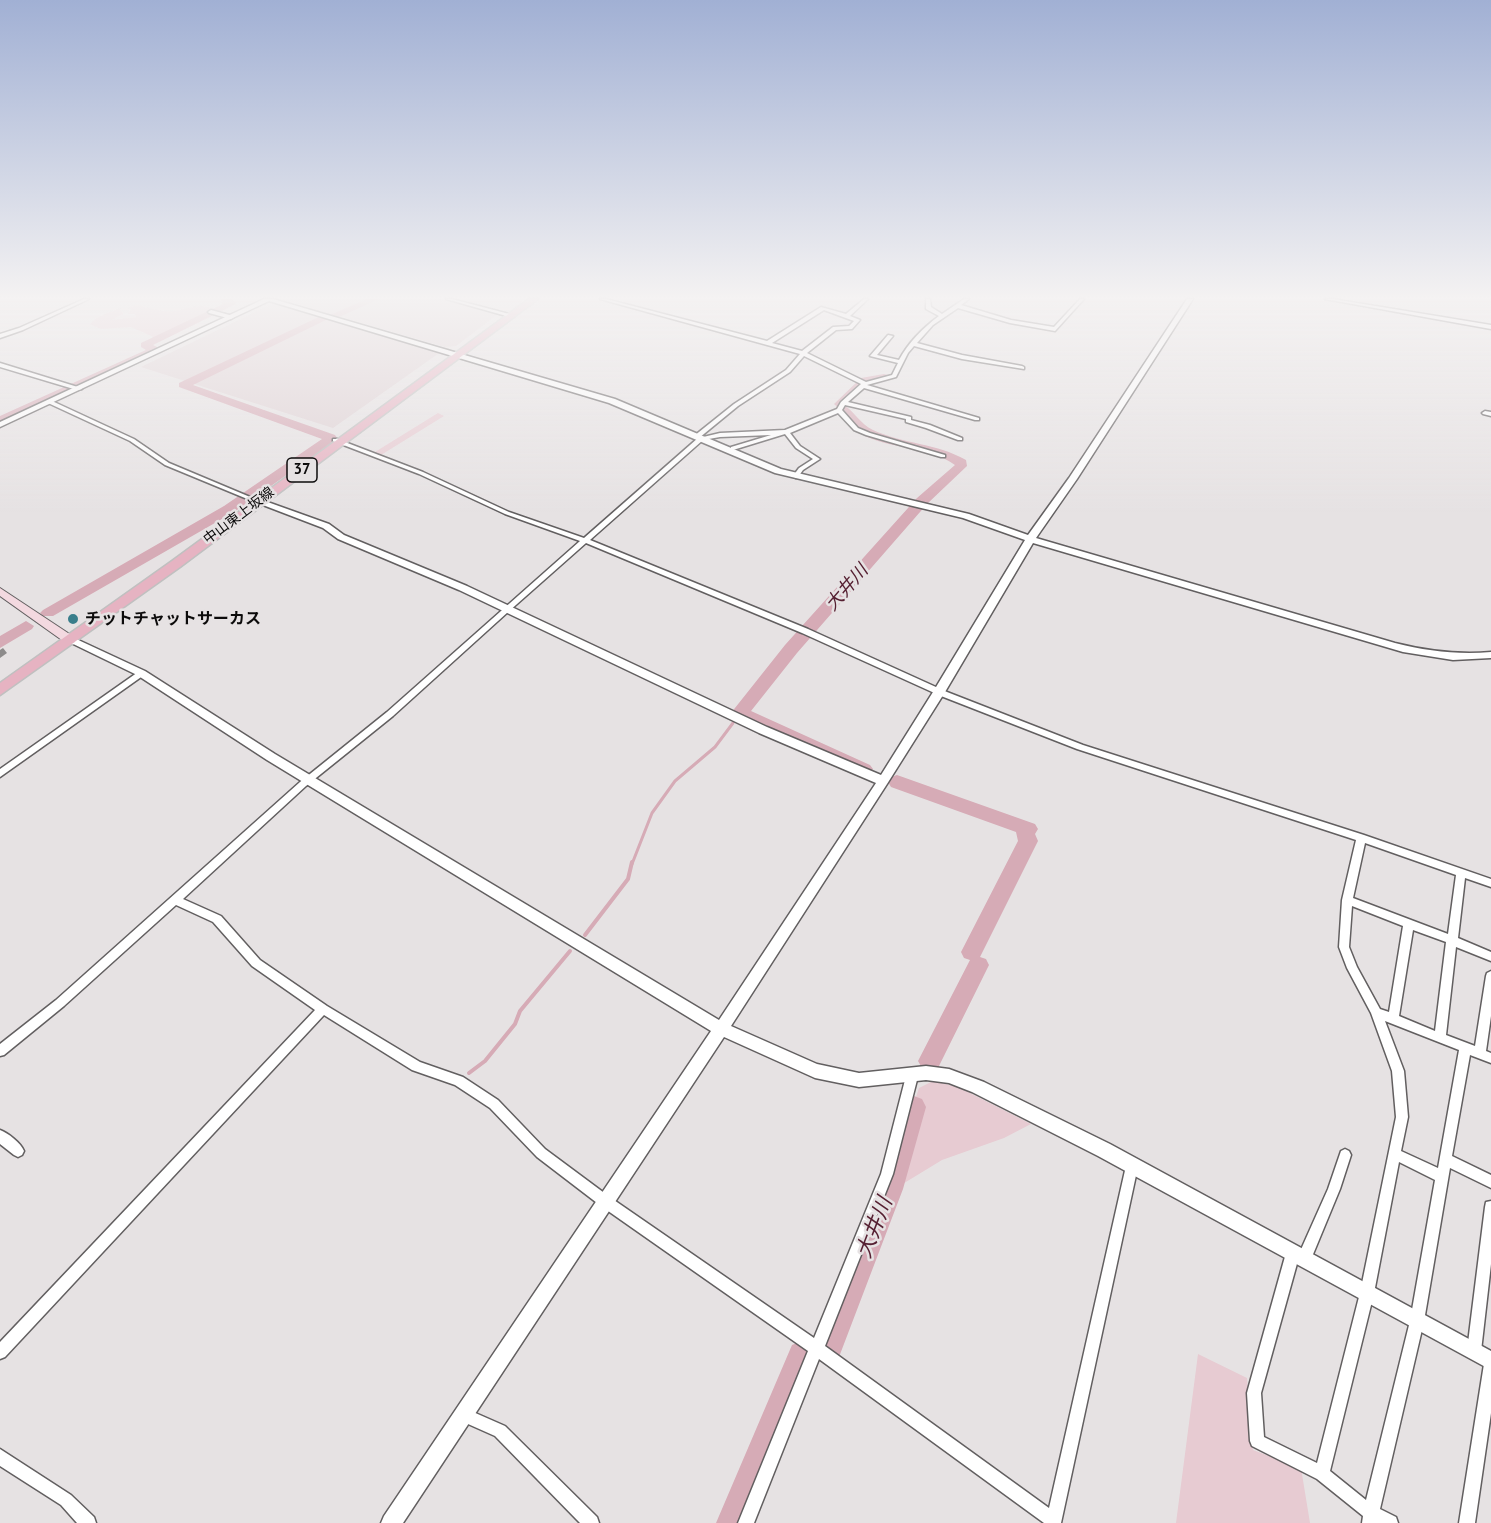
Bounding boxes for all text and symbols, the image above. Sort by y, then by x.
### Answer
road number: 37 [287,458,317,482]
street label: 中山東上坂線 [200,484,278,548]
water label: 大井川 [821,561,873,615]
place label: チットチャットサーカス [85,609,261,629]
marker: チットチャットサーカス [66,612,80,626]
water label: 大井川 [852,1194,898,1262]

